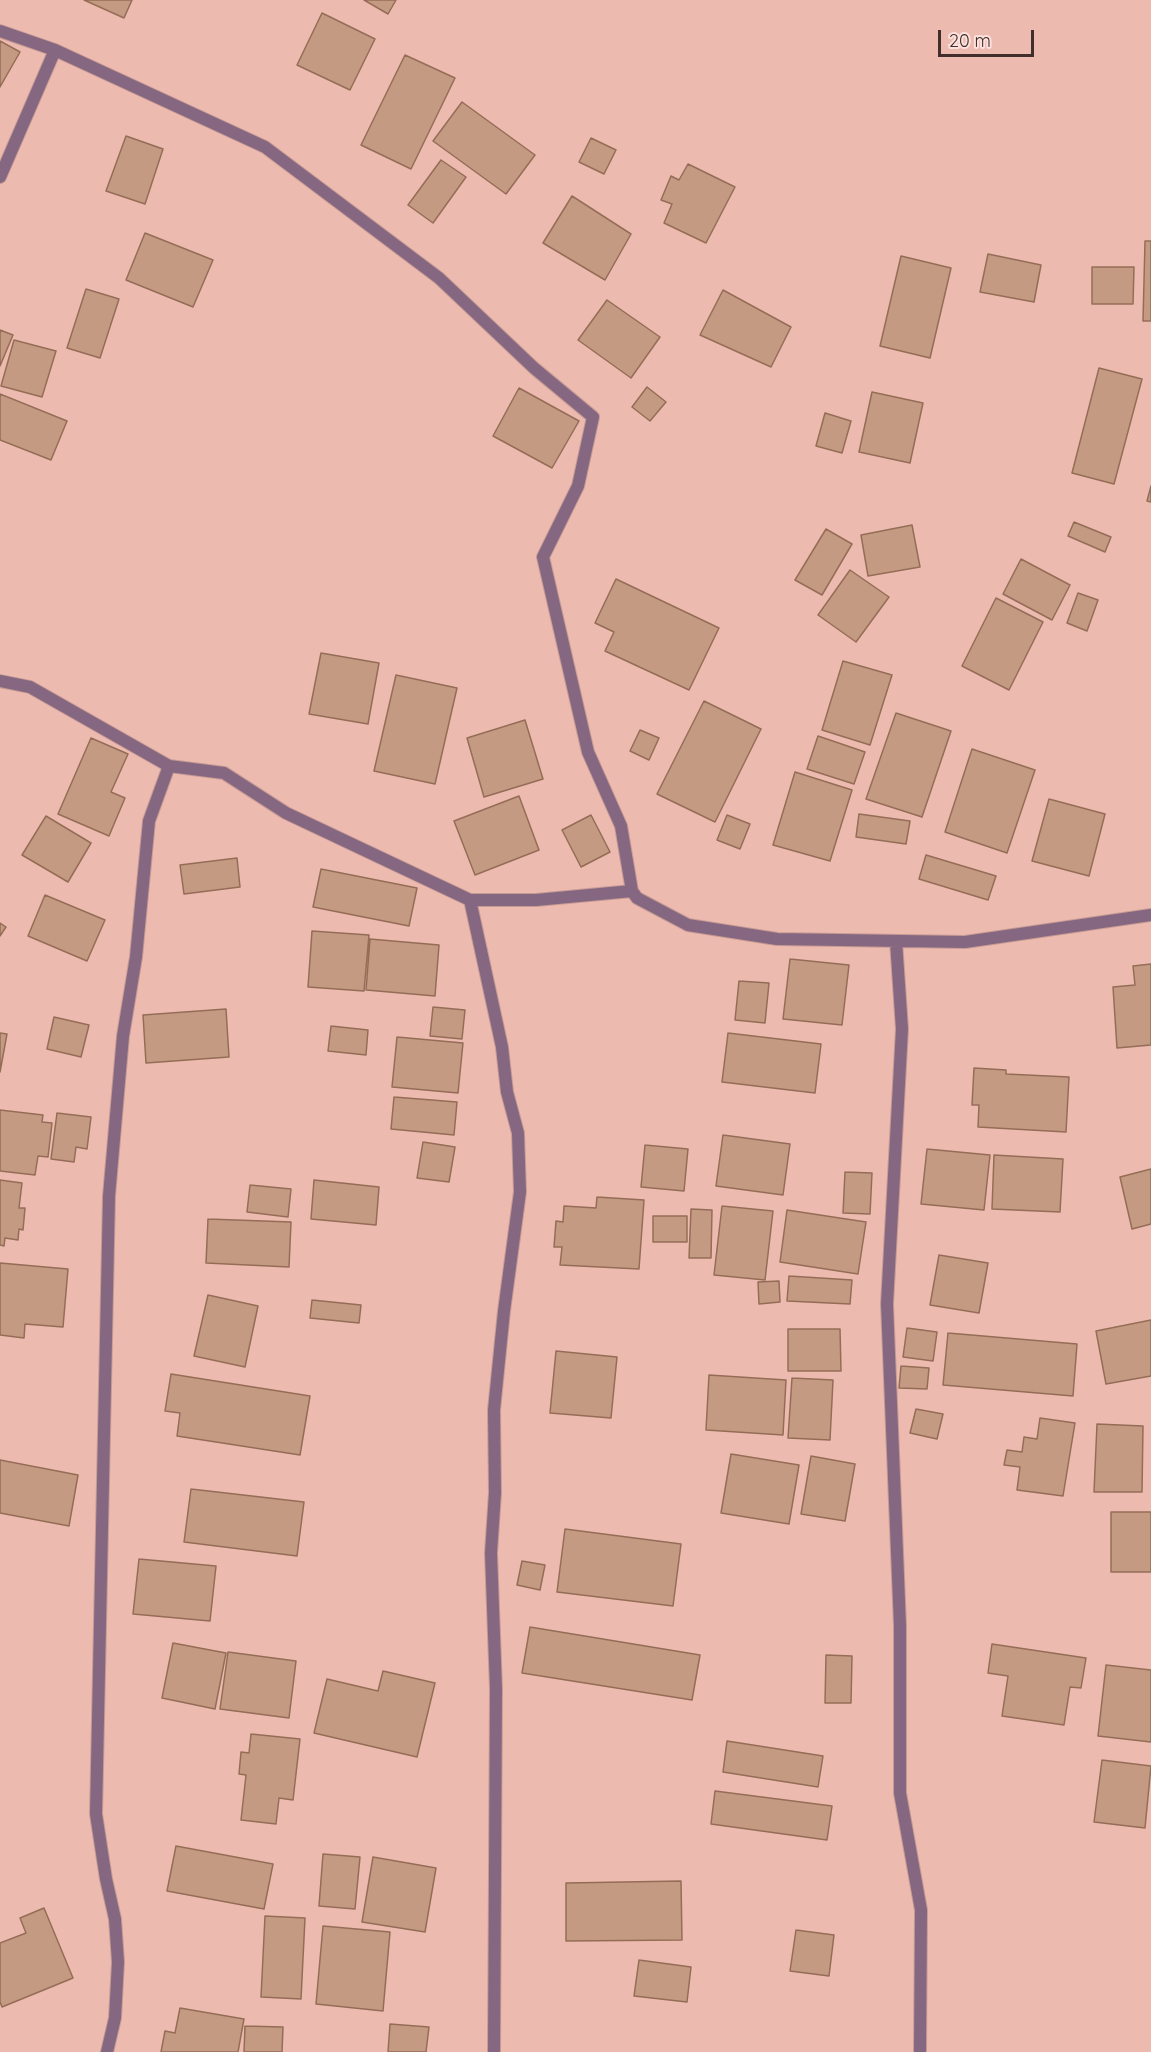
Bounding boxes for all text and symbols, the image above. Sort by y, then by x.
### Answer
scale bar [941,18,1037,56]
text: 20 m [949,29,991,52]

